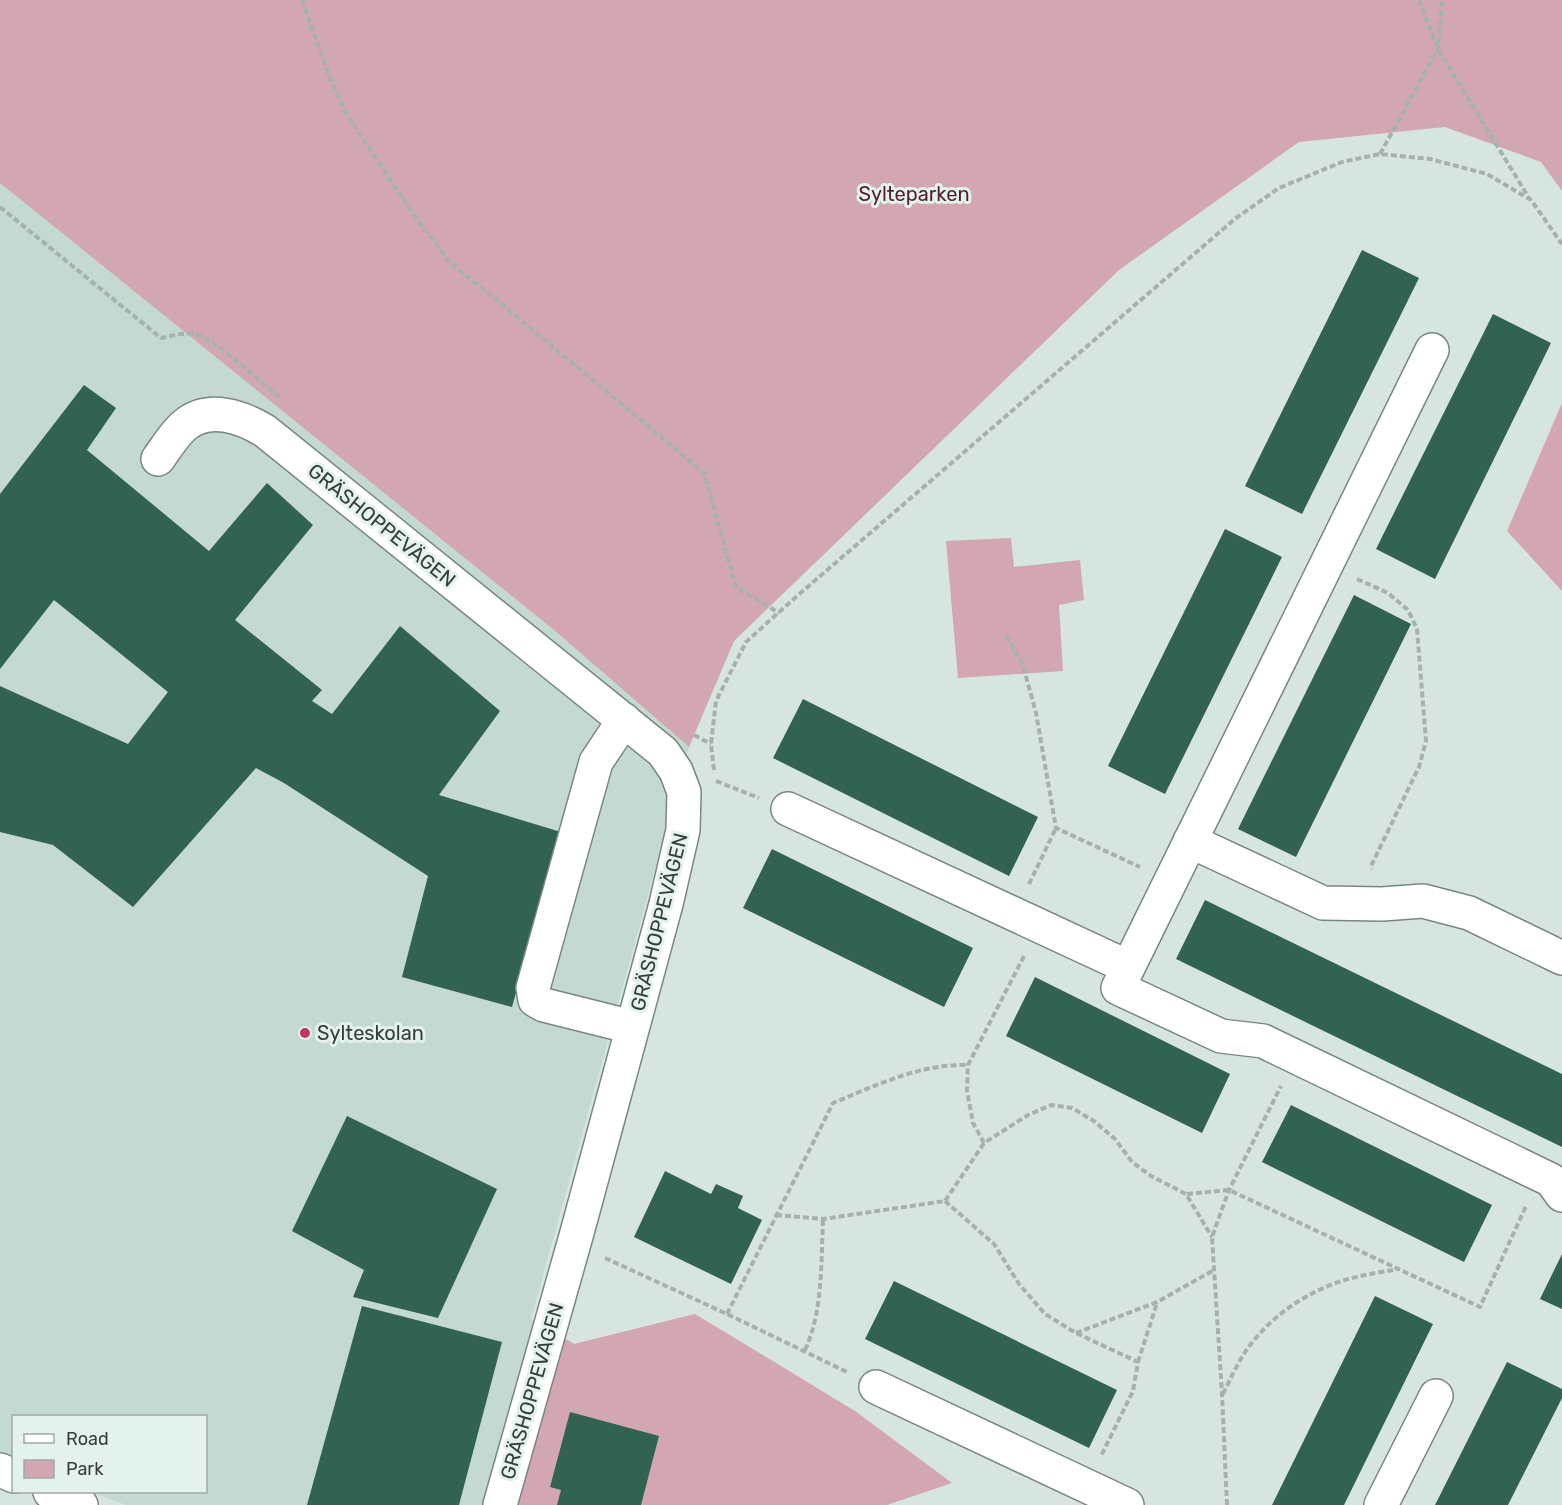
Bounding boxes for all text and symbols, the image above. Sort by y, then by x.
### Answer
park label: Sylteparken [858,182,970,206]
street label: GRÄSHOPPEVÄGEN [303,458,461,592]
street label: GRÄSHOPPEVÄGEN [625,830,693,1014]
place label: Sylteskolan [317,1021,424,1045]
marker: Sylteskolan [298,1026,312,1040]
street label: GRÄSHOPPEVÄGEN [495,1300,569,1482]
legend [12,1415,207,1493]
text: Road [66,1428,109,1450]
text: Park [66,1458,104,1480]

